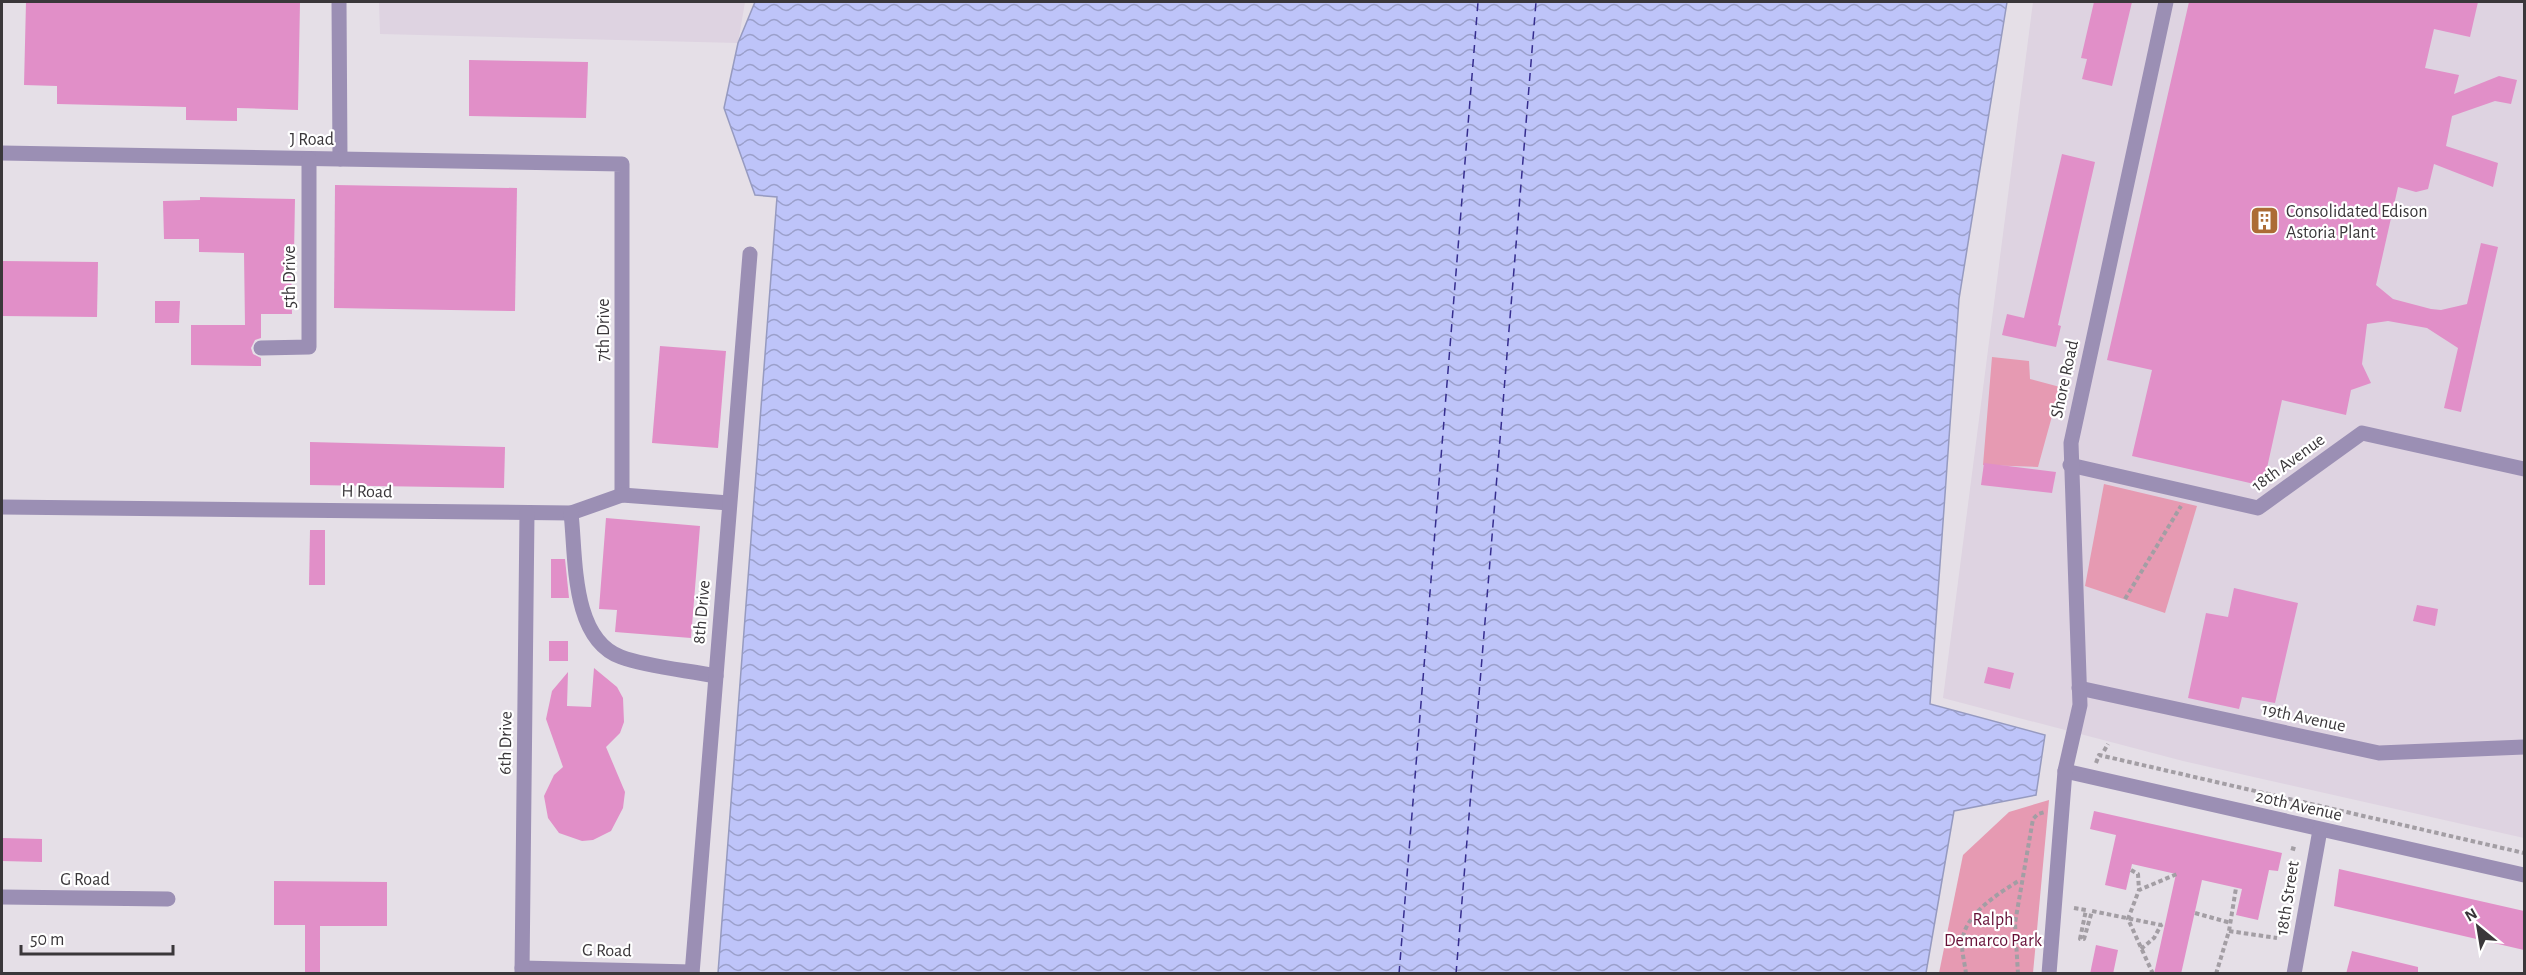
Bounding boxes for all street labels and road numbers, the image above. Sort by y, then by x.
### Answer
street label: J Road [290,131,334,149]
street label: 5th Drive [281,245,299,309]
street label: 7th Drive [595,298,613,362]
street label: Shore Road [2048,339,2082,420]
street label: 18th Avenue [2249,430,2328,495]
street label: H Road [341,483,393,501]
street label: 8th Drive [690,579,714,645]
street label: 19th Avenue [2260,700,2347,736]
street label: 6th Drive [496,711,516,775]
street label: 20th Avenue [2254,787,2344,825]
street label: 18th Street [2273,859,2303,937]
street label: G Road [60,871,110,889]
street label: G Road [582,942,632,960]

